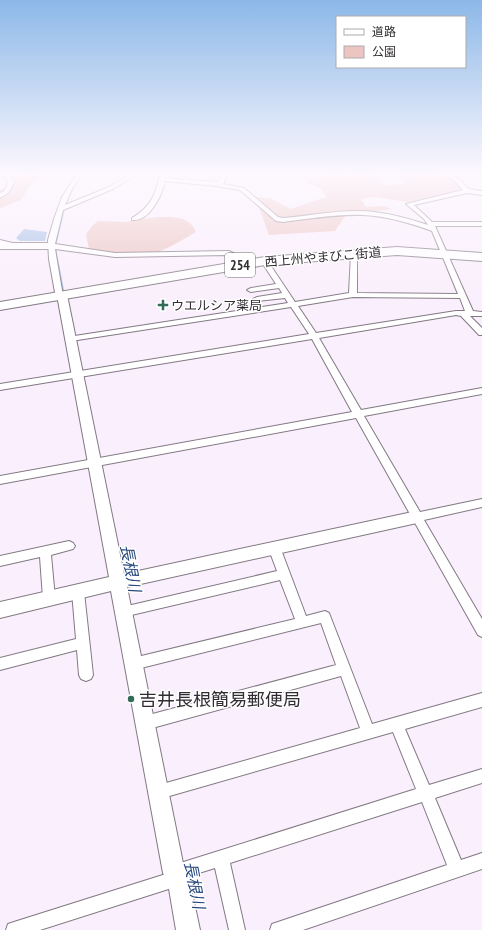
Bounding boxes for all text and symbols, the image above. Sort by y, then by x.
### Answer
legend [336,16,466,68]
text: 道路 [372,24,396,39]
text: 公園 [372,44,396,59]
street label: 西上州やまびこ街道 [264,243,382,271]
road number: 254 [225,253,255,277]
place label: ウエルシア薬局 [171,297,262,314]
marker: ウエルシア薬局 [158,300,168,310]
water label: 長根川 [117,543,146,595]
place label: 吉井長根簡易郵便局 [139,688,301,711]
marker: 吉井長根簡易郵便局 [126,694,136,704]
water label: 長根川 [181,860,210,912]

